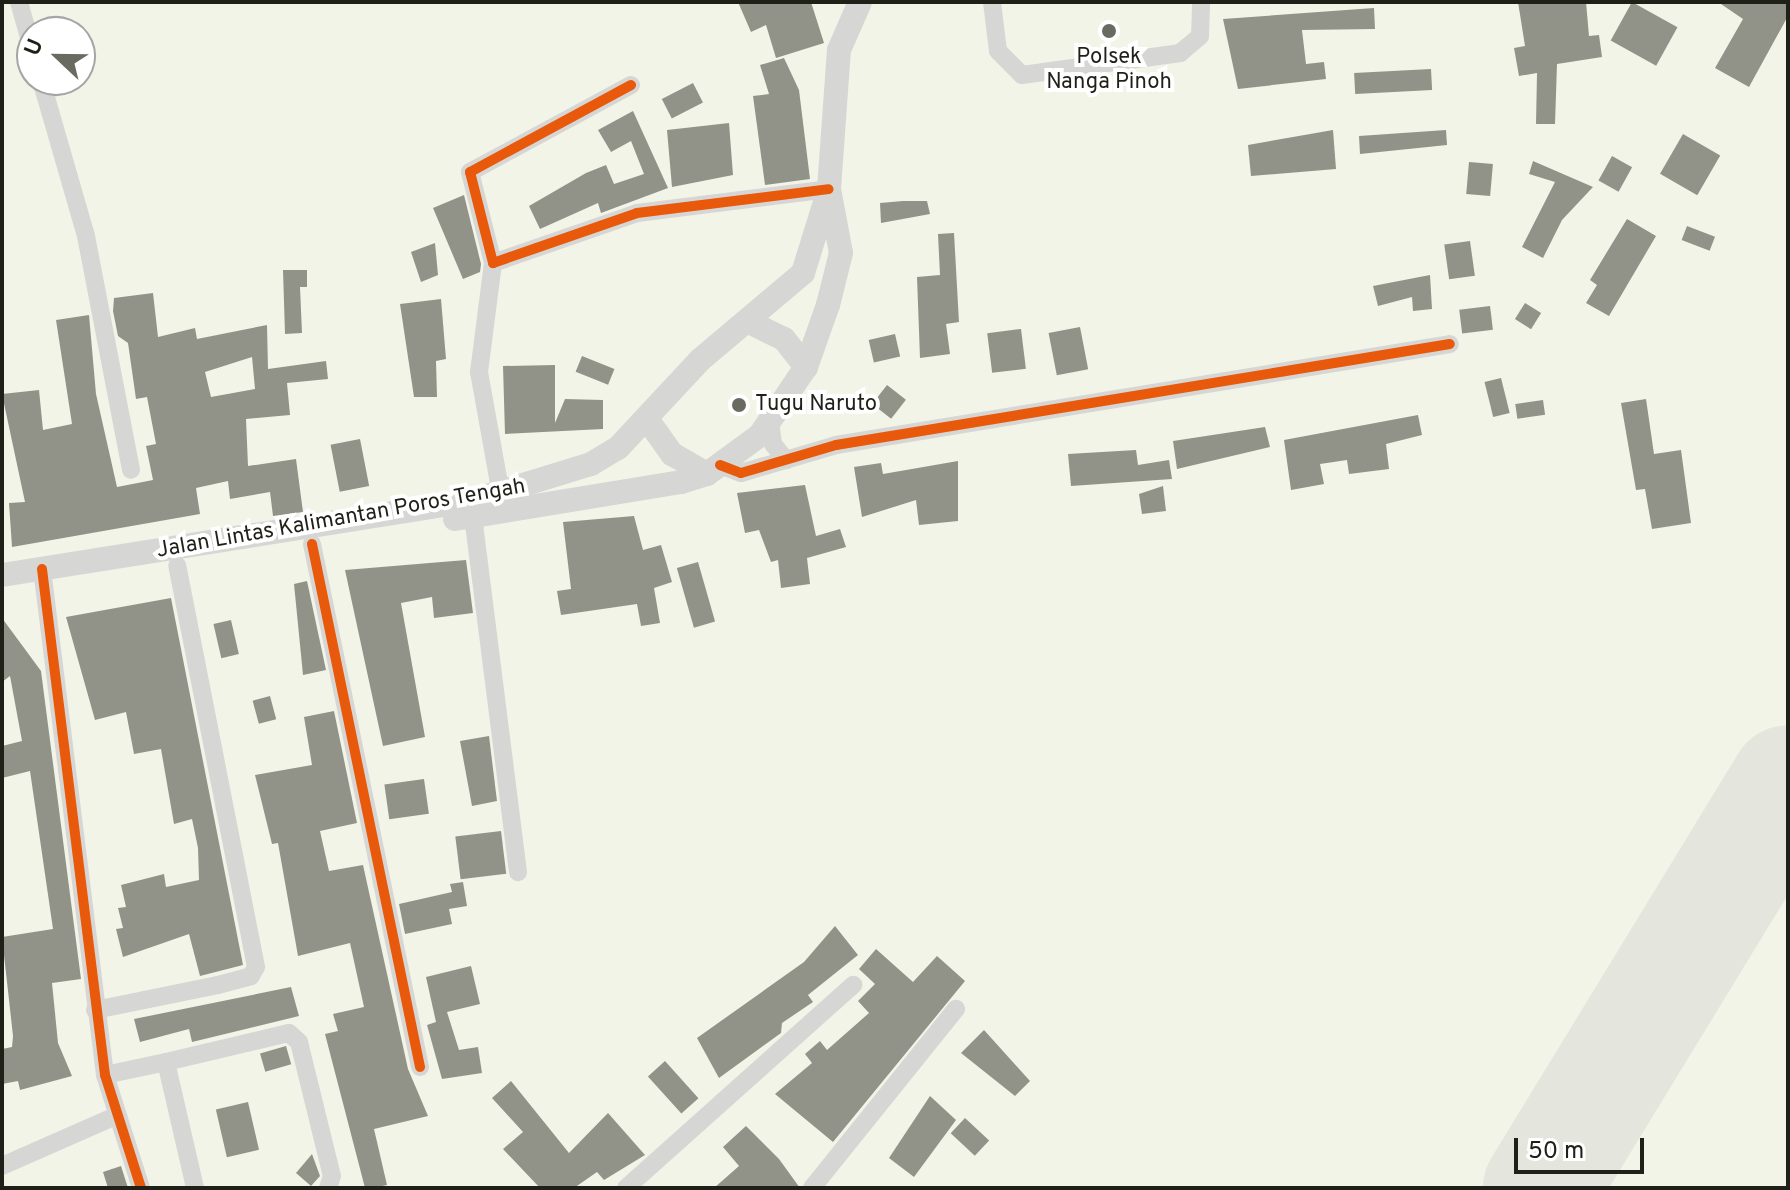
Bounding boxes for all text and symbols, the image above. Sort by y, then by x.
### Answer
north arrow [16,16,96,96]
marker: Polsek Nanga Pinoh [1100,22,1118,40]
text: U [20,35,51,60]
place label: Polsek Nanga Pinoh [1046,44,1172,96]
place label: Tugu Naruto [755,392,877,418]
marker: Tugu Naruto [730,396,748,414]
street label: Jalan Lintas Kalimantan Poros Tengah [154,473,528,565]
scale bar [1518,1122,1648,1172]
text: 50 m [1528,1137,1584,1167]

